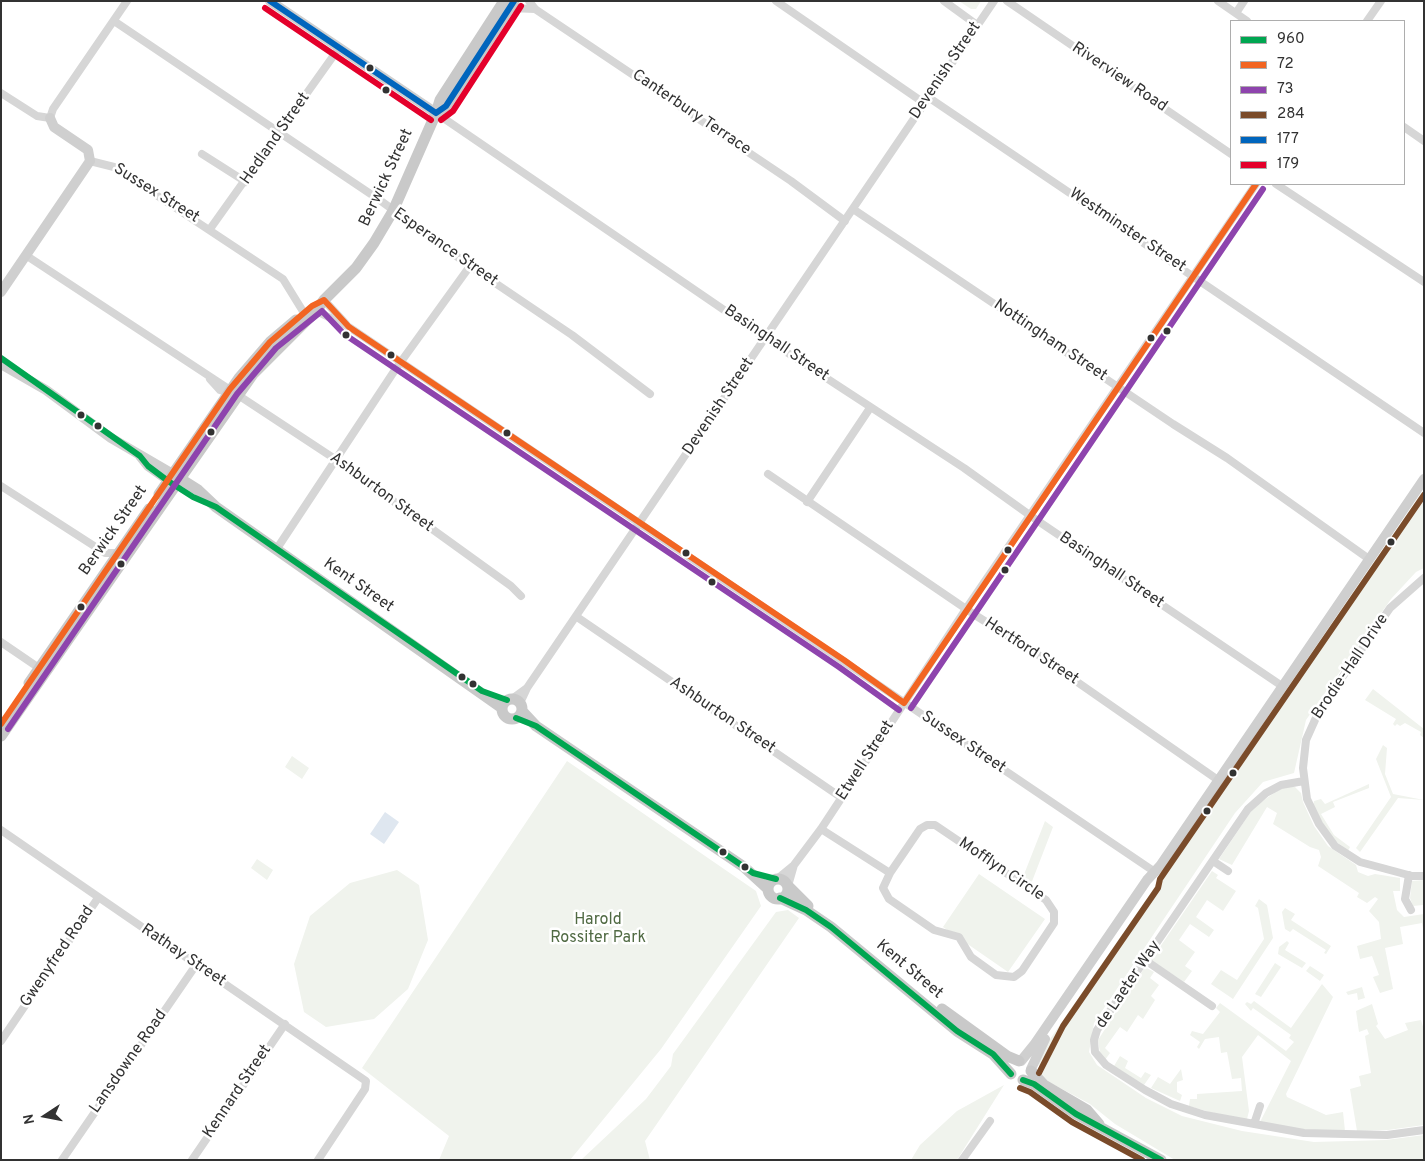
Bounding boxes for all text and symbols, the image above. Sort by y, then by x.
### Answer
street label: Devenish Street [906,19,986,123]
legend [1230,20,1405,185]
text: 960 [1277,30,1305,49]
street label: Riverview Road [1068,39,1170,117]
text: 72 [1277,55,1294,74]
unlabelled marker [365,63,375,73]
street label: Canterbury Terrace [628,66,754,160]
text: 73 [1277,80,1294,99]
unlabelled marker [381,85,391,95]
street label: Hedland Street [237,89,315,189]
text: 284 [1277,105,1305,124]
street label: Berwick Street [356,126,418,230]
text: 177 [1277,130,1299,149]
text: 179 [1277,155,1299,174]
street label: Sussex Street [110,160,202,228]
street label: Westminster Street [1065,185,1189,277]
street label: Esperance Street [389,205,501,291]
street label: Nottingham Street [989,296,1111,386]
street label: Basinghall Street [720,302,832,386]
unlabelled marker [1162,326,1172,336]
unlabelled marker [341,330,351,340]
unlabelled marker [1146,333,1156,343]
unlabelled marker [386,350,396,360]
street label: Devenish Street [679,355,759,459]
unlabelled marker [76,410,86,420]
unlabelled marker [93,421,103,431]
unlabelled marker [206,427,216,437]
unlabelled marker [502,428,512,438]
street label: Ashburton Street [325,449,437,537]
street label: Berwick Street [76,482,152,580]
street label: Basinghall Street [1055,529,1167,613]
unlabelled marker [1386,537,1396,547]
unlabelled marker [1003,545,1013,555]
unlabelled marker [681,548,691,558]
street label: Kent Street [319,555,397,617]
unlabelled marker [116,559,126,569]
unlabelled marker [1000,565,1010,575]
unlabelled marker [707,577,717,587]
unlabelled marker [76,602,86,612]
street label: Brodie-Hall Drive [1309,611,1393,723]
street label: Hertford Street [980,614,1082,690]
unlabelled marker [457,672,467,682]
street label: Ashburton Street [665,674,779,758]
unlabelled marker [468,679,478,689]
street label: Sussex Street [917,708,1009,778]
street label: Etwell Street [833,717,899,805]
unlabelled marker [1228,768,1238,778]
unlabelled marker [1202,806,1212,816]
street label: Mofflyn Circle [954,834,1048,906]
unlabelled marker [718,847,728,857]
unlabelled marker [740,862,750,872]
street label: Gwenyfred Road [17,903,99,1011]
park label: Harold Rossiter Park [550,911,646,949]
street label: Rathay Street [137,921,229,991]
street label: Kent Street [872,936,946,1004]
street label: de Laeter Way [1093,937,1165,1033]
street label: Lansdowne Road [86,1007,172,1117]
street label: Kennard Street [200,1042,276,1142]
north arrow [20,1091,70,1141]
text: N [20,1112,39,1126]

